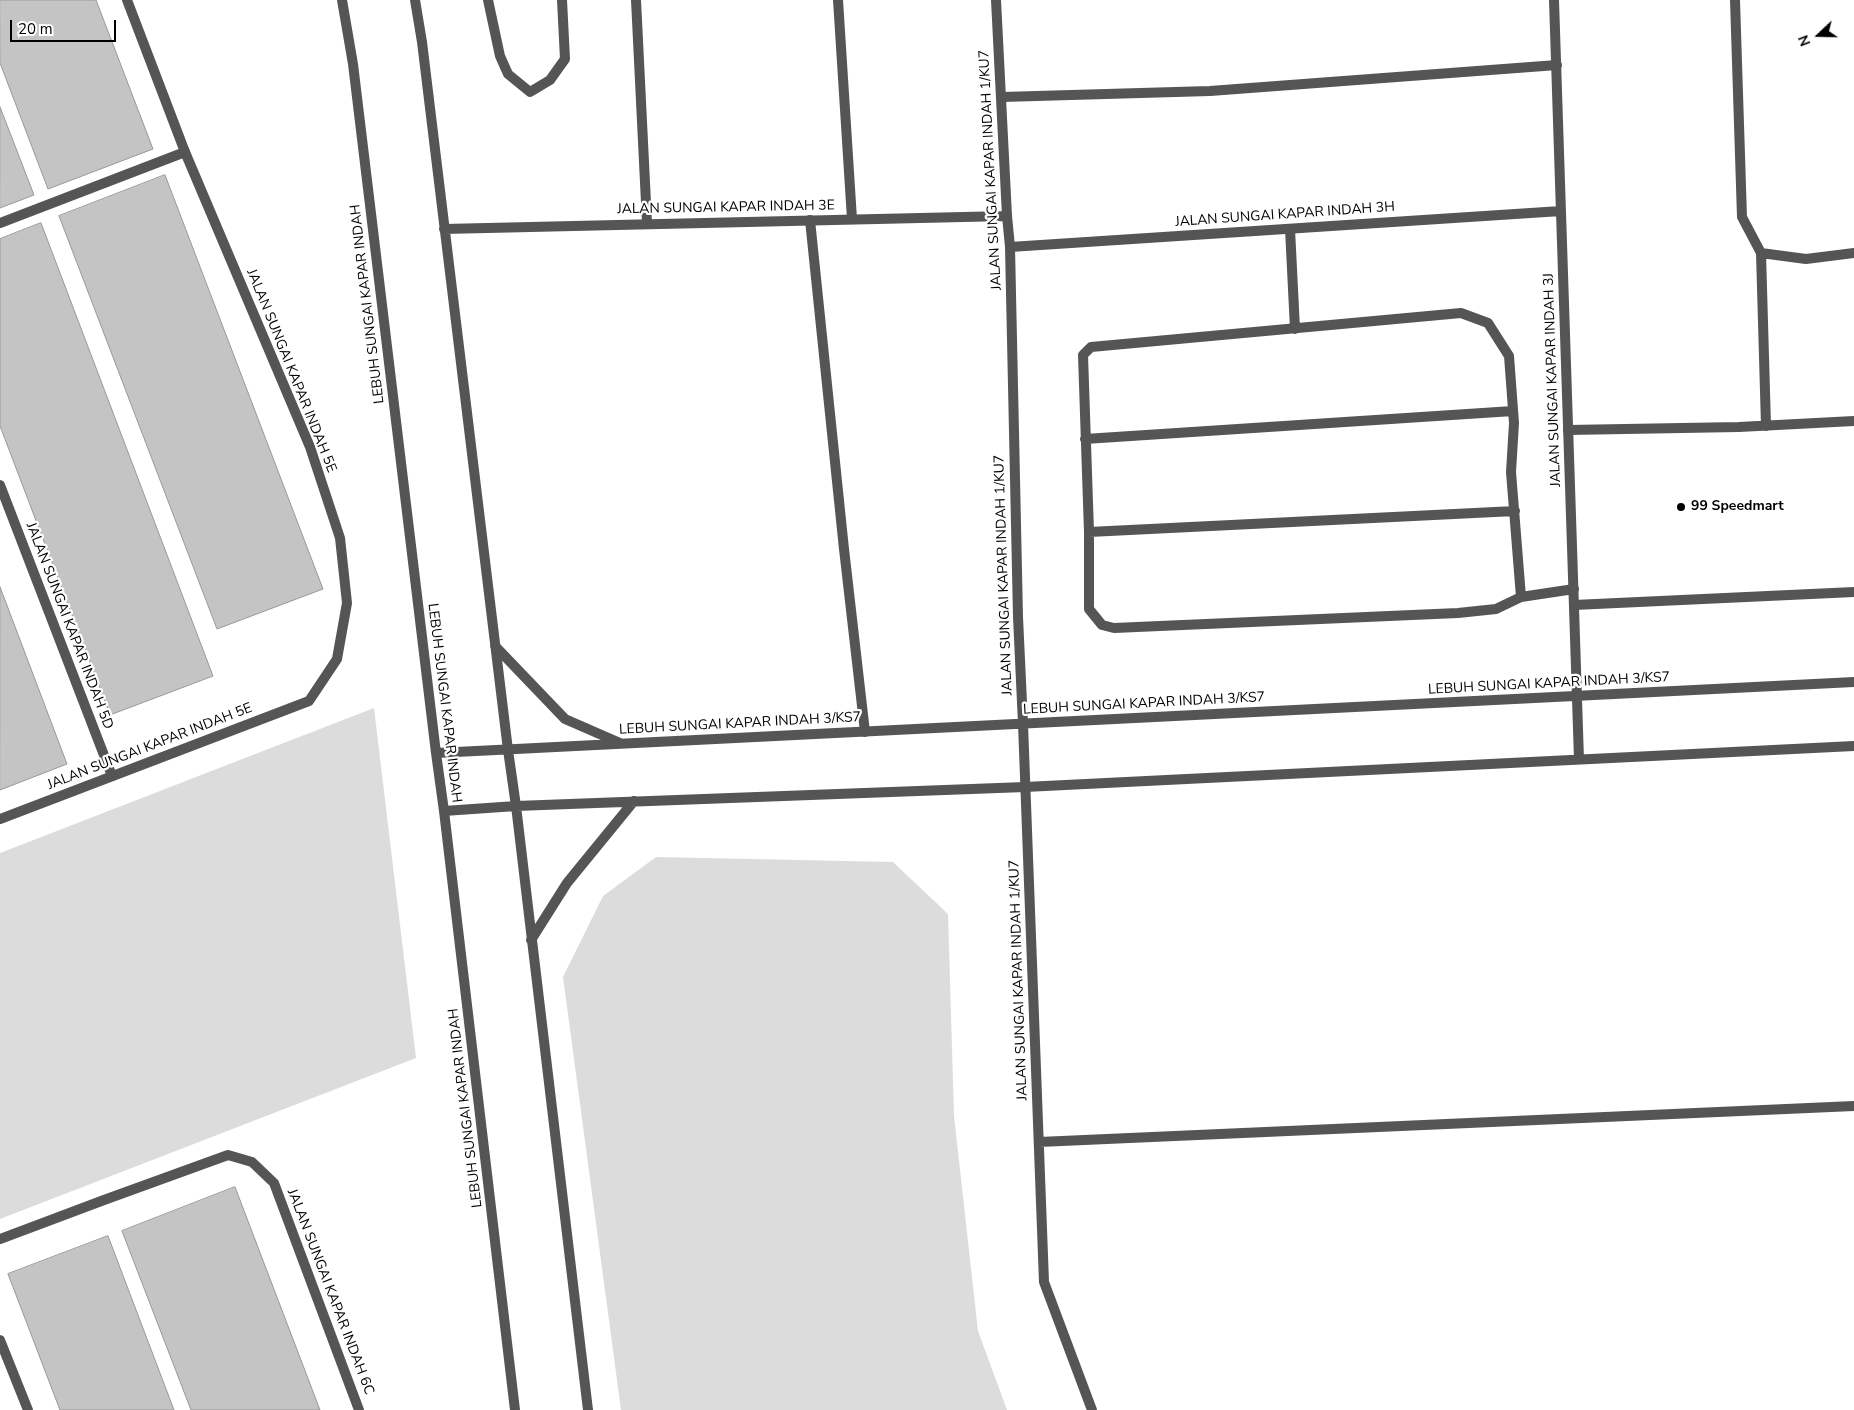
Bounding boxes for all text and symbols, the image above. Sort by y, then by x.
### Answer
scale bar [12,10,119,42]
north arrow [1794,10,1844,60]
text: 20 m [18,19,53,39]
text: N [1794,32,1815,49]
street label: JALAN SUNGAI KAPAR INDAH 1/KU7 [976,49,1006,291]
street label: JALAN SUNGAI KAPAR INDAH 3E [617,198,835,218]
street label: JALAN SUNGAI KAPAR INDAH 3H [1175,199,1395,231]
street label: LEBUH SUNGAI KAPAR INDAH [347,203,389,405]
street label: JALAN SUNGAI KAPAR INDAH 5E [242,267,340,475]
street label: JALAN SUNGAI KAPAR INDAH 3J [1541,273,1565,487]
street label: JALAN SUNGAI KAPAR INDAH 1/KU7 [991,454,1017,696]
place label: 99 Speedmart [1691,499,1784,515]
marker: 99 Speedmart [1675,501,1687,513]
street label: JALAN SUNGAI KAPAR INDAH 5D [22,520,116,732]
street label: LEBUH SUNGAI KAPAR INDAH [423,602,465,804]
street label: LEBUH SUNGAI KAPAR INDAH 3/KS7 [1428,669,1670,699]
street label: LEBUH SUNGAI KAPAR INDAH 3/KS7 [1023,689,1265,719]
street label: JALAN SUNGAI KAPAR INDAH 5E [45,700,255,794]
street label: LEBUH SUNGAI KAPAR INDAH 3/KS7 [619,709,861,739]
street label: JALAN SUNGAI KAPAR INDAH 1/KU7 [1006,859,1032,1101]
street label: LEBUH SUNGAI KAPAR INDAH [445,1007,487,1209]
street label: JALAN SUNGAI KAPAR INDAH 6C [283,1187,377,1397]

